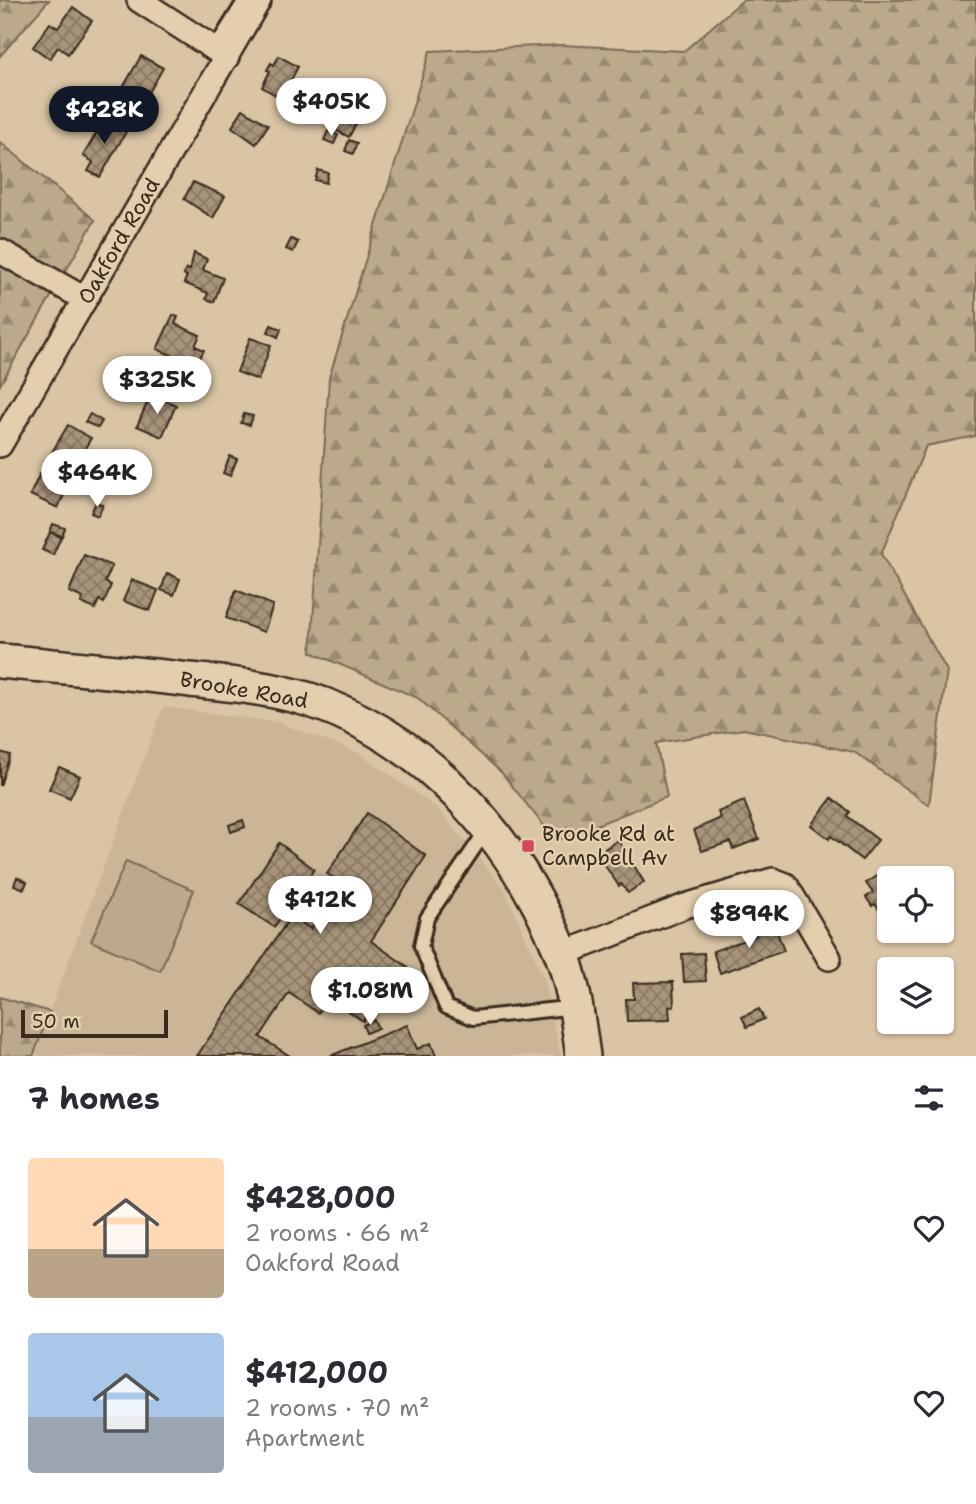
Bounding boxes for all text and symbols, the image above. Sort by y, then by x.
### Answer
pin: $405K [282,78,380,138]
pin: $428K [55,86,153,146]
text: $405K [292,86,370,116]
text: $428K [65,94,143,124]
street label: Oakford Road [72,173,166,309]
pin: $325K [108,356,206,416]
text: $325K [119,364,196,394]
pin: $464K [48,449,146,509]
text: $464K [57,457,137,487]
street label: Brooke Road [178,665,310,715]
place label: Brooke Rd at Campbell Av [542,820,675,872]
marker: Brooke Rd at Campbell Av [520,838,536,854]
map controls [877,866,954,1034]
button: locate [877,866,954,943]
pin: $412K [271,876,369,936]
text: $412K [284,884,356,914]
pin: $894K [700,890,798,950]
text: $894K [709,898,789,928]
button: layers [877,957,954,1034]
pin: $1.08M [313,968,427,1027]
text: $1.08M [327,975,413,1005]
scale bar [21,1007,168,1039]
text: 50 m [32,1009,80,1034]
text: 7 homes [28,1078,160,1119]
icon: filters [910,1079,948,1117]
text: $428,000 [245,1177,396,1218]
icon: home [84,1186,168,1270]
icon: heart [910,1209,948,1247]
text: 2 rooms · 66 m² [245,1218,430,1248]
text: Oakford Road [245,1248,400,1278]
text: $412,000 [245,1352,388,1393]
icon: home [84,1361,168,1445]
icon: heart [910,1384,948,1422]
text: 2 rooms · 70 m² [245,1393,430,1423]
text: Apartment [245,1423,365,1453]

